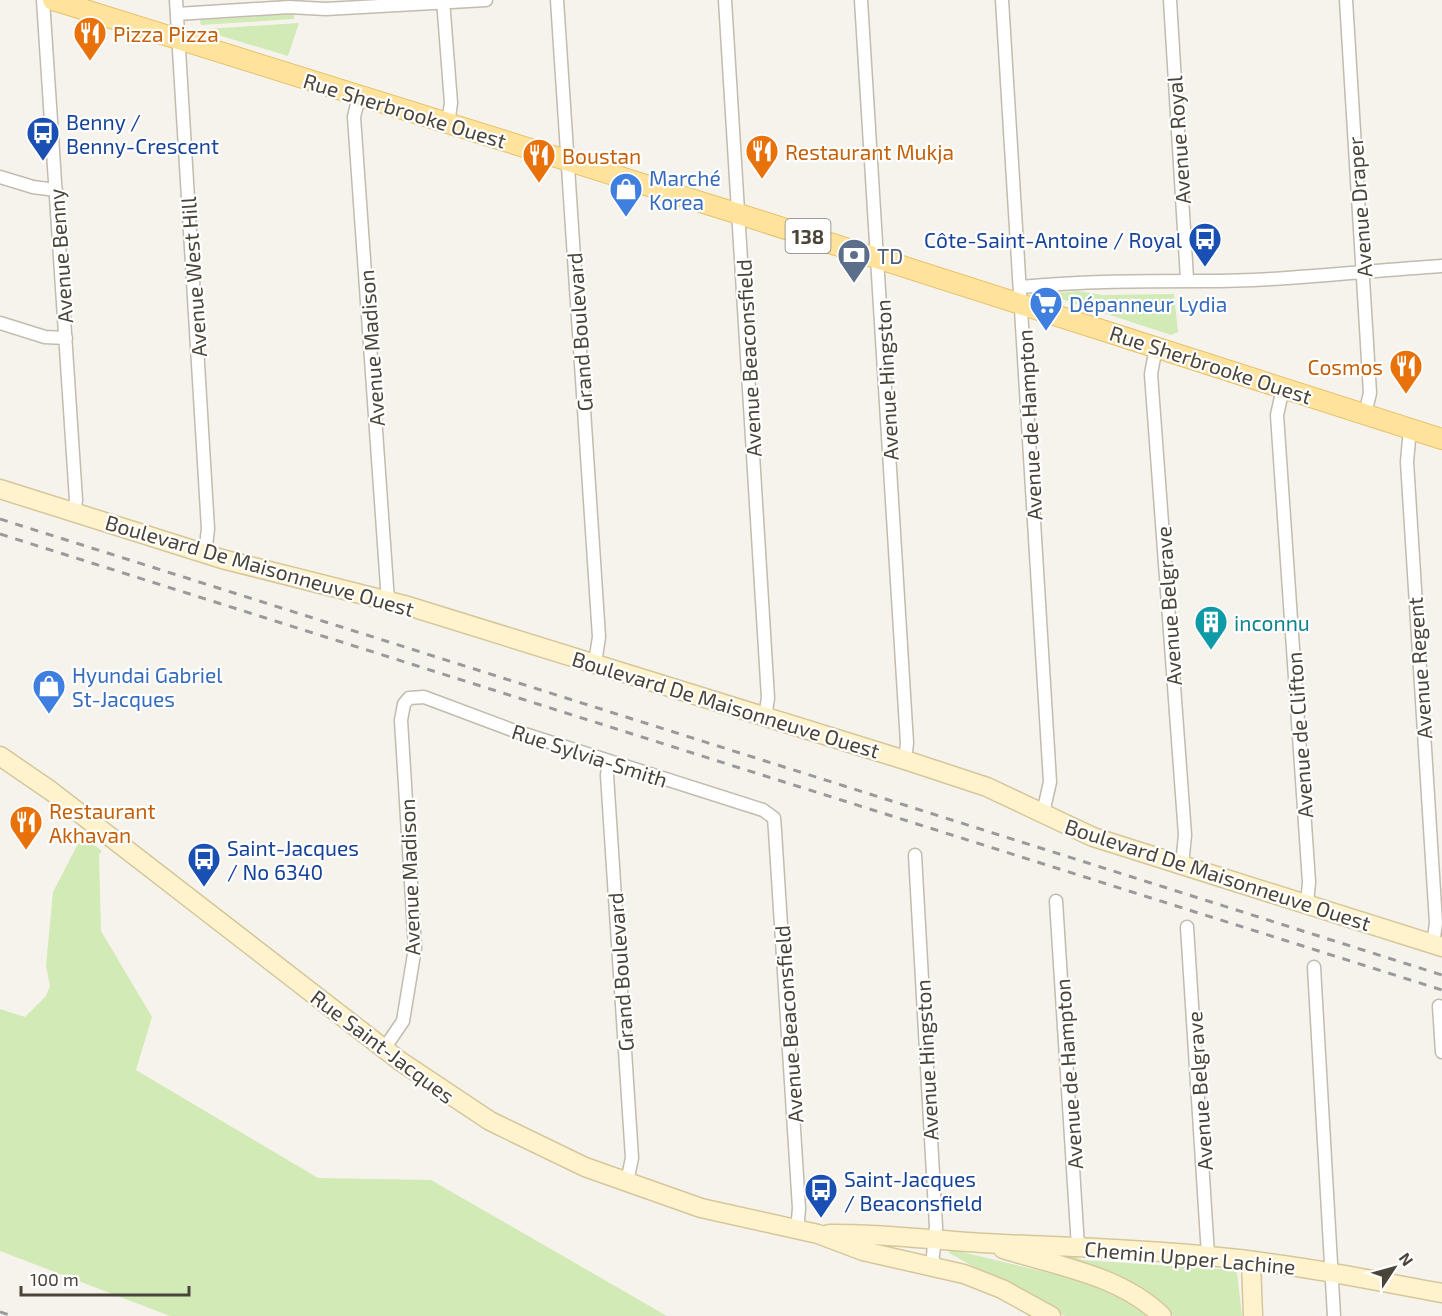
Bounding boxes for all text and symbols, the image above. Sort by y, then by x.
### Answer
restaurant icon: Pizza Pizza [72,15,108,62]
place label: Pizza Pizza [113,21,219,46]
street label: Rue Sherbrooke Ouest [301,67,509,153]
street label: Avenue Royal [1161,74,1195,205]
place label: Benny / Benny-Crescent [66,109,219,158]
bus stop icon: Benny / Benny-Crescent [25,115,61,162]
restaurant icon: Restaurant Mukja [744,133,780,180]
street label: Avenue Draper [1342,135,1376,278]
restaurant icon: Boustan [521,137,557,184]
place label: Restaurant Mukja [785,139,954,165]
place label: Boustan [562,143,641,168]
place label: Marché Korea [649,165,721,214]
shop icon: Marché Korea [608,171,644,218]
street label: Avenue Benny [43,188,77,324]
street label: Avenue West Hill [175,195,211,358]
road number: 138 [786,219,830,253]
bus stop icon: Côte-Saint-Antoine / Royal [1187,221,1223,268]
place label: Côte-Saint-Antoine / Royal [924,227,1183,252]
bank icon: TD [836,237,872,284]
place label: TD [877,243,903,268]
street label: Grand Boulevard [561,252,597,412]
street label: Avenue Beaconsfield [730,258,766,458]
street label: Avenue Madison [353,269,389,427]
supermarket icon: Dépanneur Lydia [1028,285,1064,332]
place label: Dépanneur Lydia [1069,291,1227,316]
street label: Avenue Hingston [869,299,903,461]
street label: Rue Sherbrooke Ouest [1107,320,1315,408]
street label: Avenue de Hampton [1012,329,1046,521]
restaurant icon: Cosmos [1388,348,1424,395]
place label: Cosmos [1307,354,1383,379]
street label: Boulevard De Maisonneuve Ouest [103,509,417,621]
street label: Avenue Belgrave [1150,526,1186,686]
street label: Avenue Regent [1402,596,1436,740]
building icon: inconnu [1193,604,1229,651]
place label: inconnu [1234,610,1310,635]
street label: Boulevard De Maisonneuve Ouest [569,645,883,763]
street label: Avenue de Clifton [1281,651,1317,819]
place label: Hyundai Gabriel St-Jacques [72,662,223,711]
shop icon: Hyundai Gabriel St-Jacques [31,668,67,715]
street label: Rue Sylvia-Smith [509,718,671,792]
place label: Restaurant Akhavan [49,798,155,847]
street label: Avenue Madison [394,798,424,956]
restaurant icon: Restaurant Akhavan [8,804,44,851]
street label: Boulevard De Maisonneuve Ouest [1062,813,1374,935]
place label: Saint-Jacques / No 6340 [227,835,359,884]
bus stop icon: Saint-Jacques / No 6340 [186,841,222,888]
street label: Grand Boulevard [602,892,638,1052]
street label: Avenue Beaconsfield [769,924,807,1124]
street label: Avenue de Hampton [1049,978,1087,1170]
street label: Avenue Hingston [909,979,943,1141]
street label: Rue Saint-Jacques [306,984,460,1108]
street label: Avenue Belgrave [1181,1011,1217,1171]
place label: Saint-Jacques / Beaconsfield [844,1166,983,1215]
bus stop icon: Saint-Jacques / Beaconsfield [803,1172,839,1219]
street label: Chemin Upper Lachine [1083,1235,1297,1279]
north arrow [1364,1238,1424,1298]
text: N [1395,1249,1418,1269]
scale bar [21,1259,189,1297]
text: 100 m [30,1268,79,1290]

